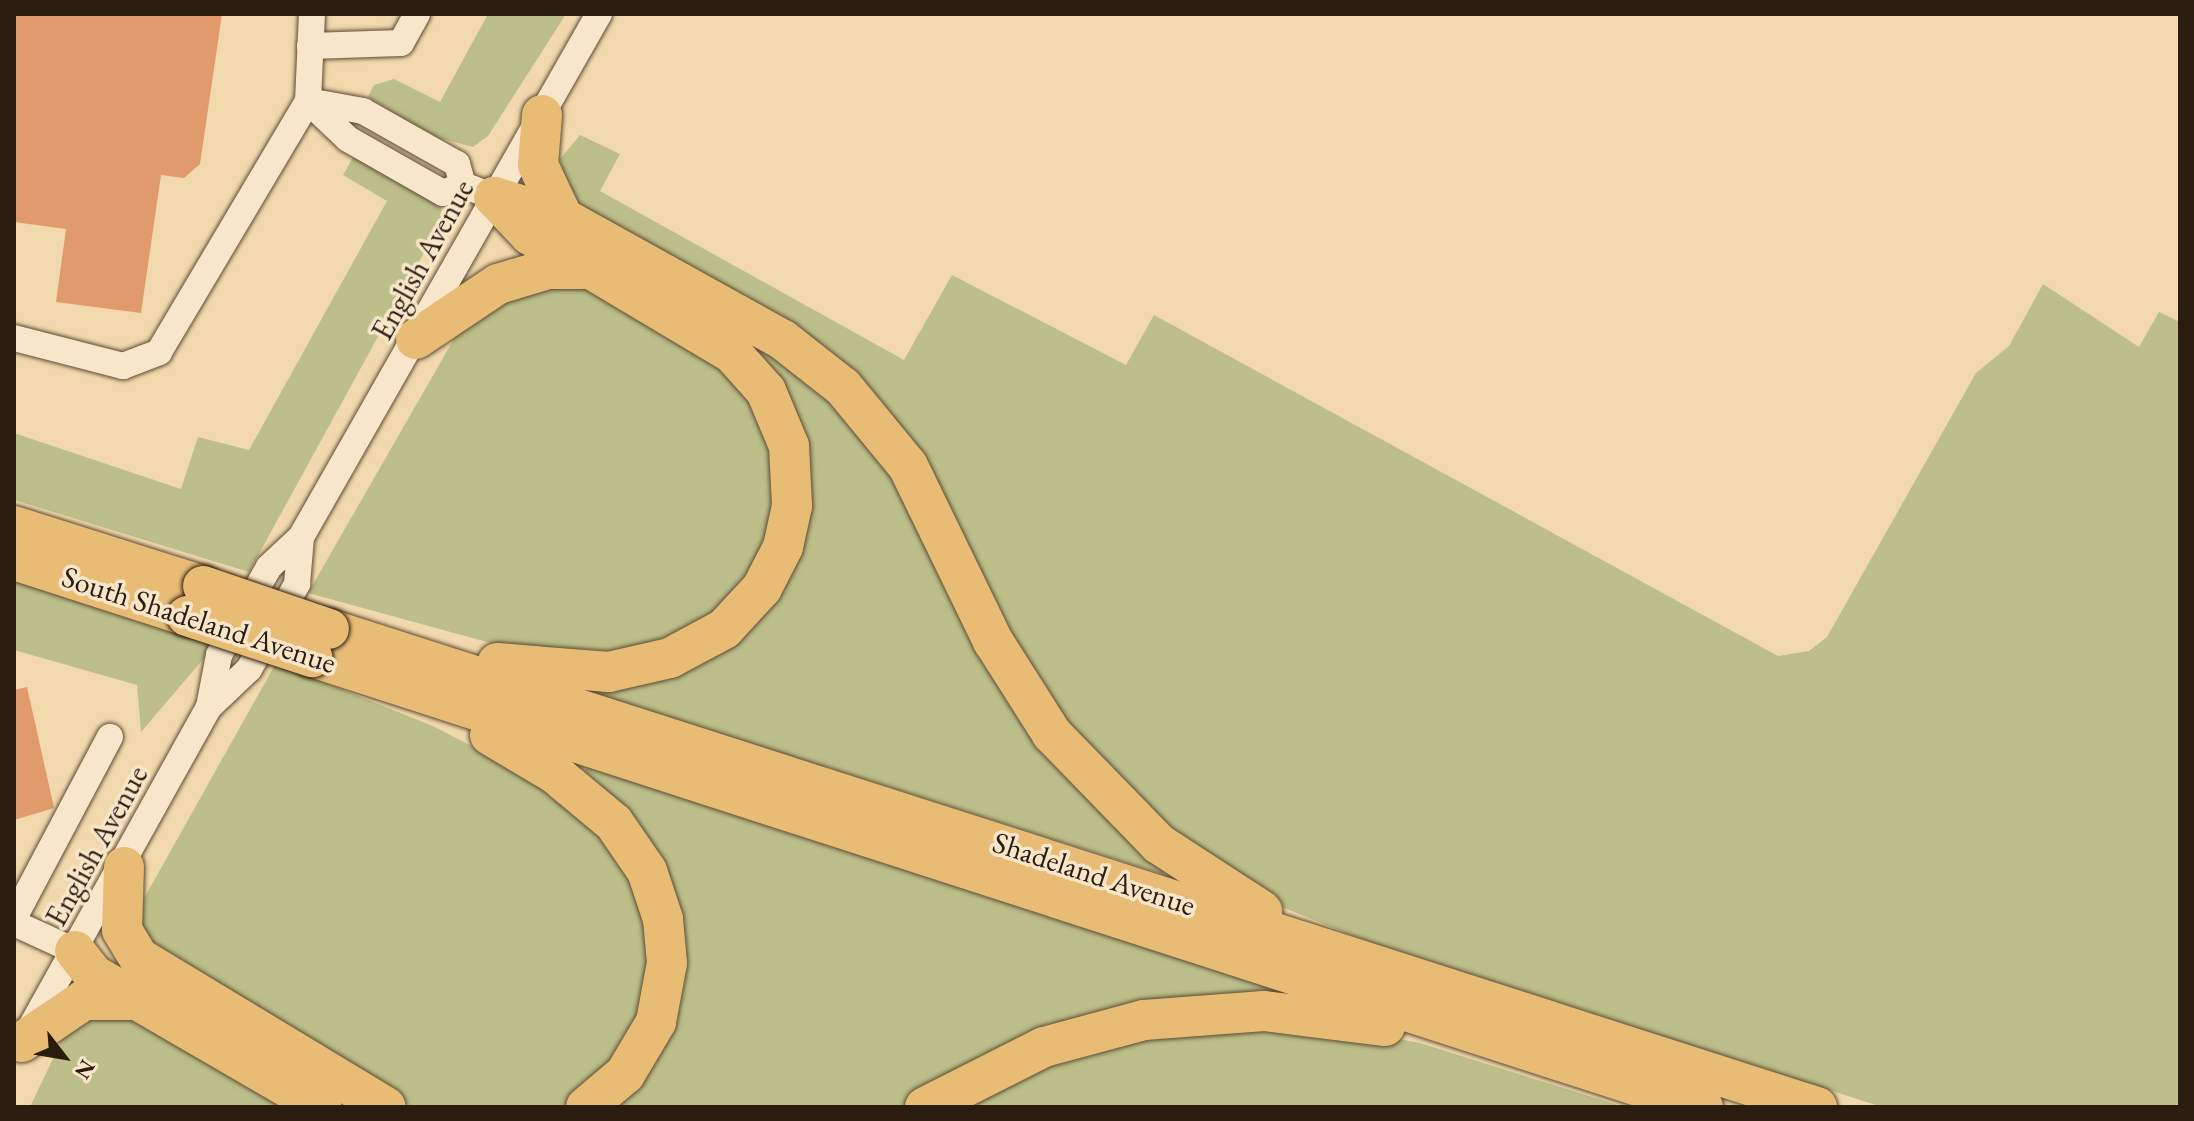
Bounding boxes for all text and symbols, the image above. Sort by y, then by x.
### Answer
street label: English Avenue [364,174,482,346]
street label: South Shadeland Avenue [57,559,341,681]
street label: English Avenue [38,760,156,932]
street label: Shadeland Avenue [988,824,1200,924]
north arrow [24,1017,104,1097]
text: N [68,1055,102,1085]

